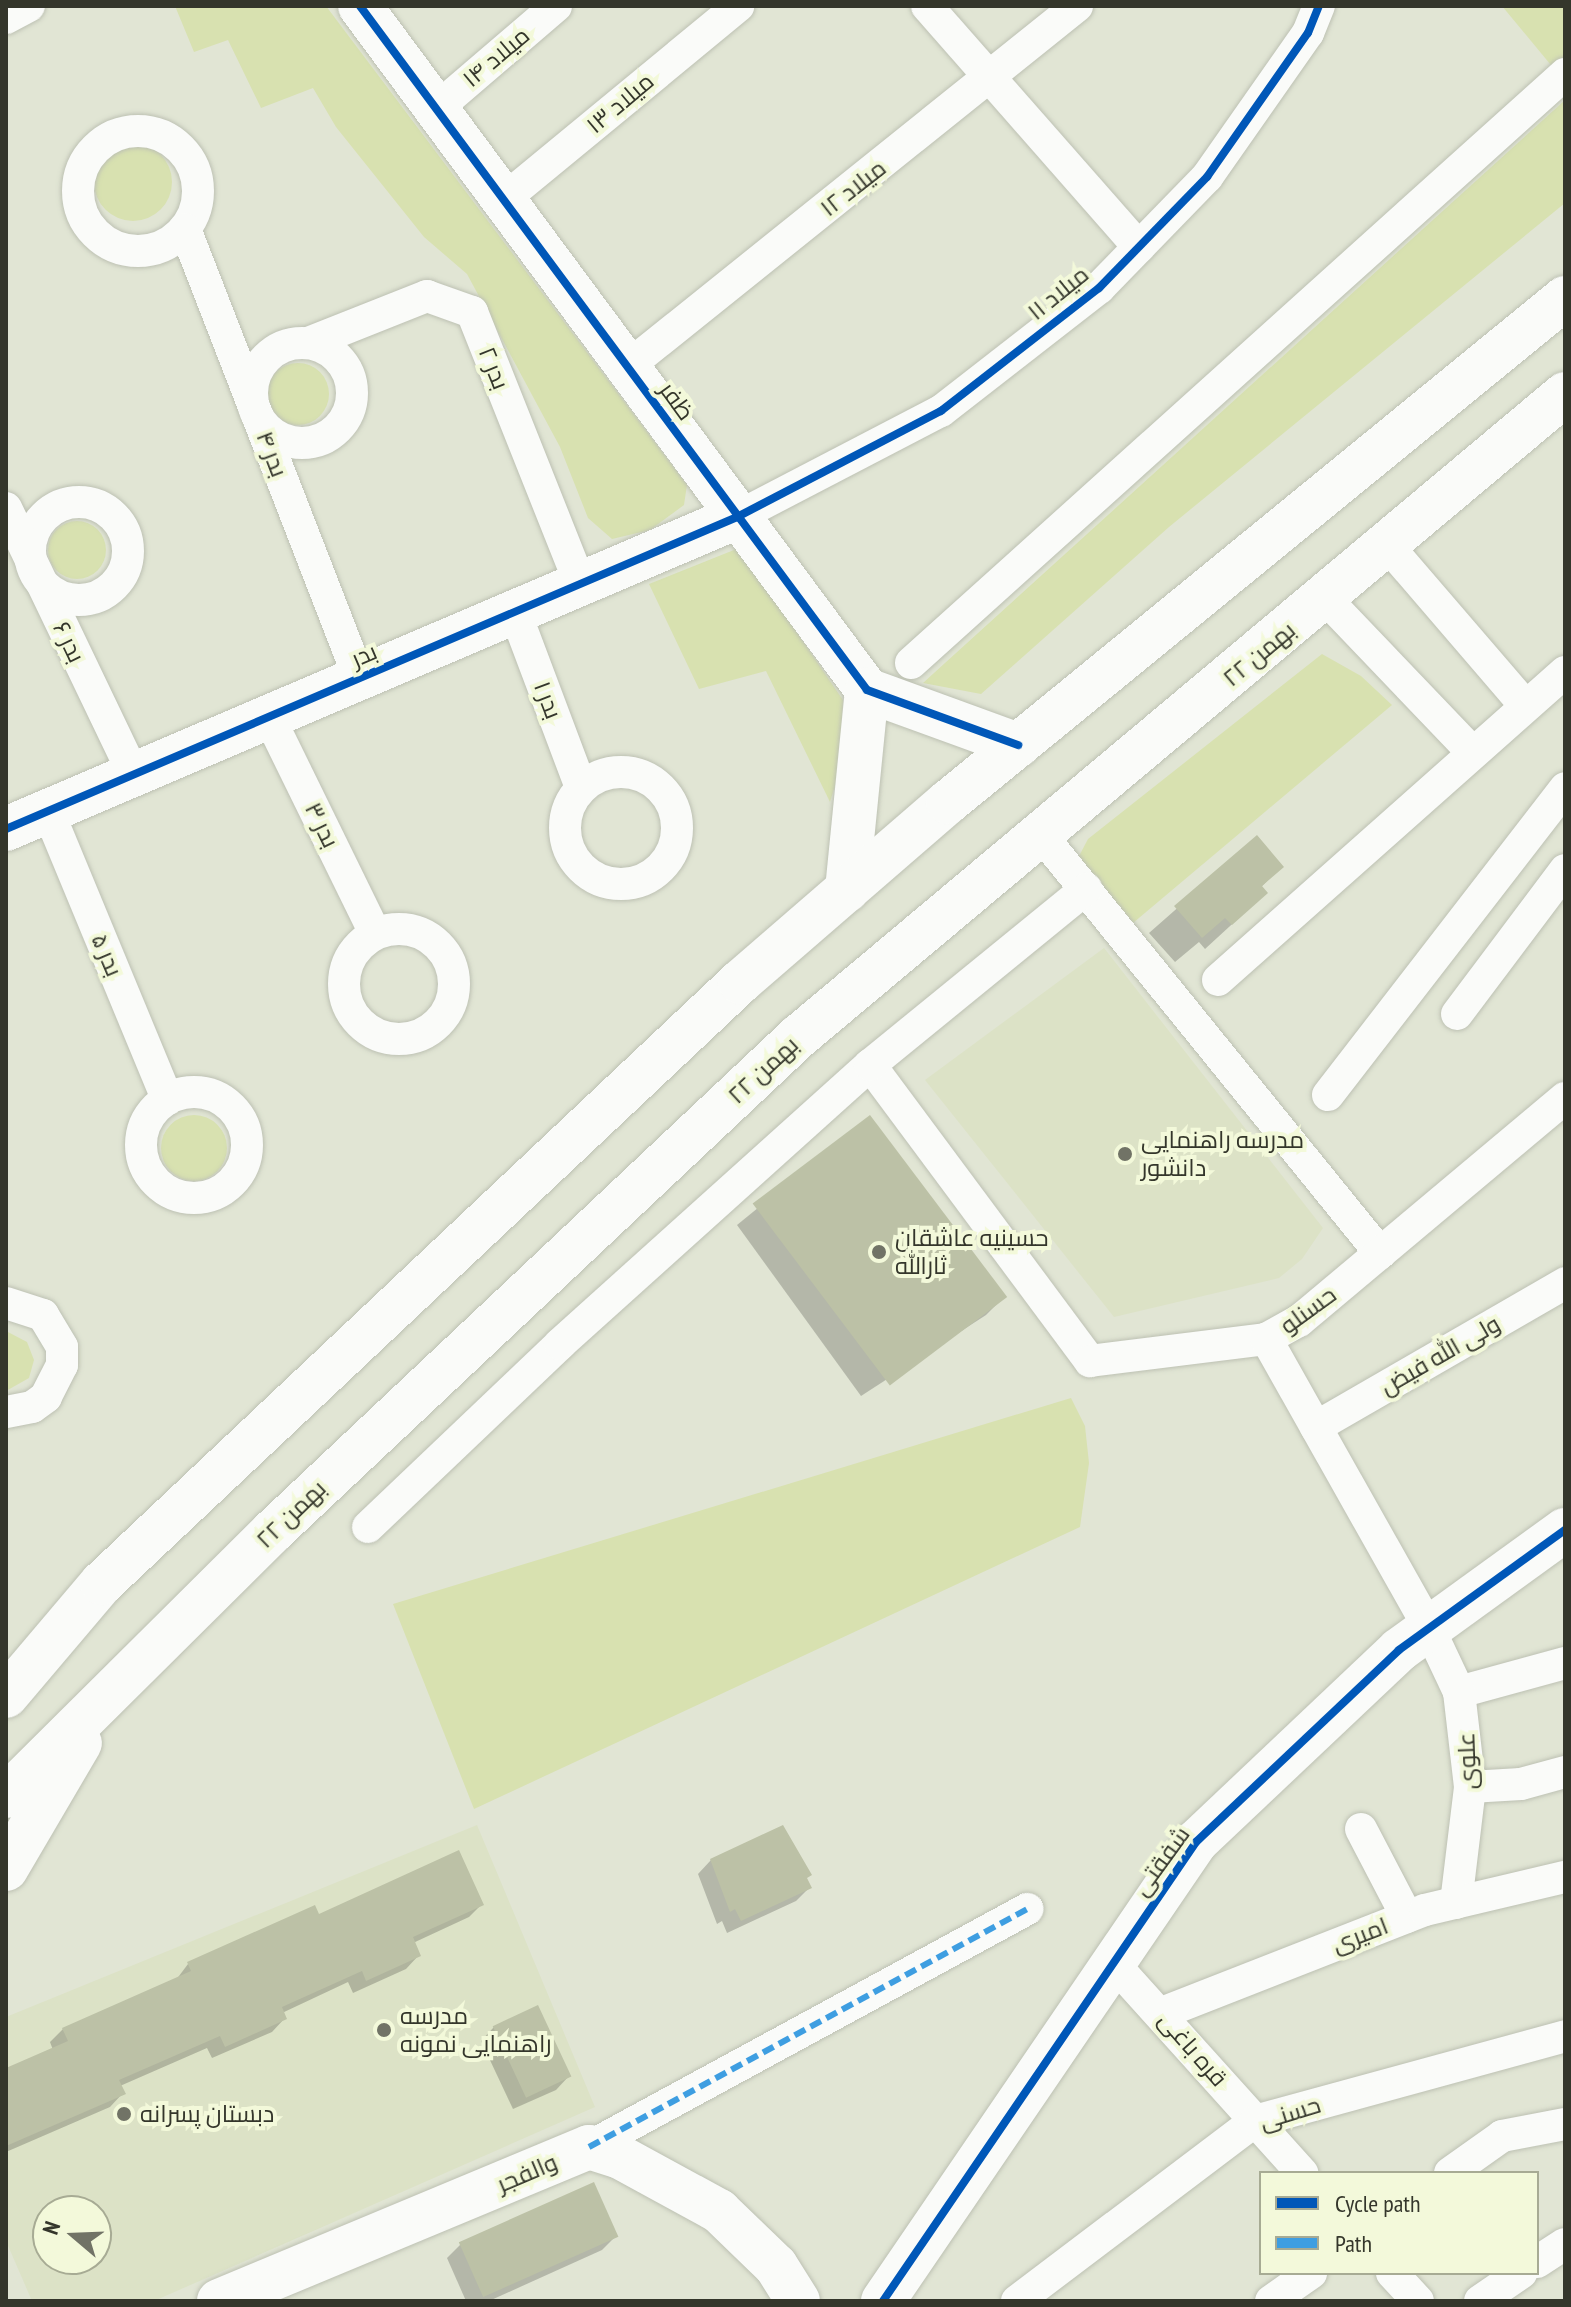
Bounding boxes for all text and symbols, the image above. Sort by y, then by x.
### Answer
street label: میلاد ۱۴ [457,21,535,93]
street label: میلاد ۱۳ [581,67,659,139]
street label: میلاد ۱۲ [814,153,892,223]
street label: میلاد ۱۱ [1022,260,1094,326]
street label: بدر ۲ [473,343,515,393]
street label: ظفر [653,376,701,426]
street label: بدر ۴ [250,427,294,481]
street label: ۲۲ بهمن [1217,615,1301,693]
street label: بدر ۶ [47,617,91,667]
street label: بدر [347,637,381,673]
street label: بدر ۱ [528,677,568,723]
street label: بدر ۳ [299,798,345,852]
street label: بدر ۵ [85,929,129,981]
street label: ۲۲ بهمن [722,1030,804,1110]
place label: مدرسه راهنمایی دانشور [1141,1126,1304,1182]
marker: مدرسه راهنمایی دانشور [1116,1145,1134,1163]
place label: حسینیه عاشقان ثارالله [895,1224,1049,1280]
marker: حسینیه عاشقان ثارالله [870,1243,888,1261]
street label: حسنلو [1274,1280,1342,1340]
street label: ولی الله فیض [1375,1309,1505,1401]
street label: ۲۲ بهمن [250,1474,332,1554]
street label: علوی [1452,1732,1482,1790]
street label: شفقتی [1126,1821,1196,1901]
street label: امیری [1328,1911,1392,1959]
place label: مدرسه راهنمایی نمونه [400,2002,552,2058]
street label: قره باغی [1153,2006,1233,2092]
marker: مدرسه راهنمایی نمونه [375,2021,393,2039]
street label: حسنی [1256,2090,1324,2136]
place label: دبستان پسرانه [140,2100,274,2128]
marker: دبستان پسرانه [115,2105,133,2123]
street label: والفجر [492,2147,562,2199]
legend [1259,2171,1539,2275]
text: Cycle path [1335,2188,1421,2219]
north arrow [32,2195,112,2275]
text: N [36,2218,66,2238]
text: Path [1335,2228,1372,2259]

